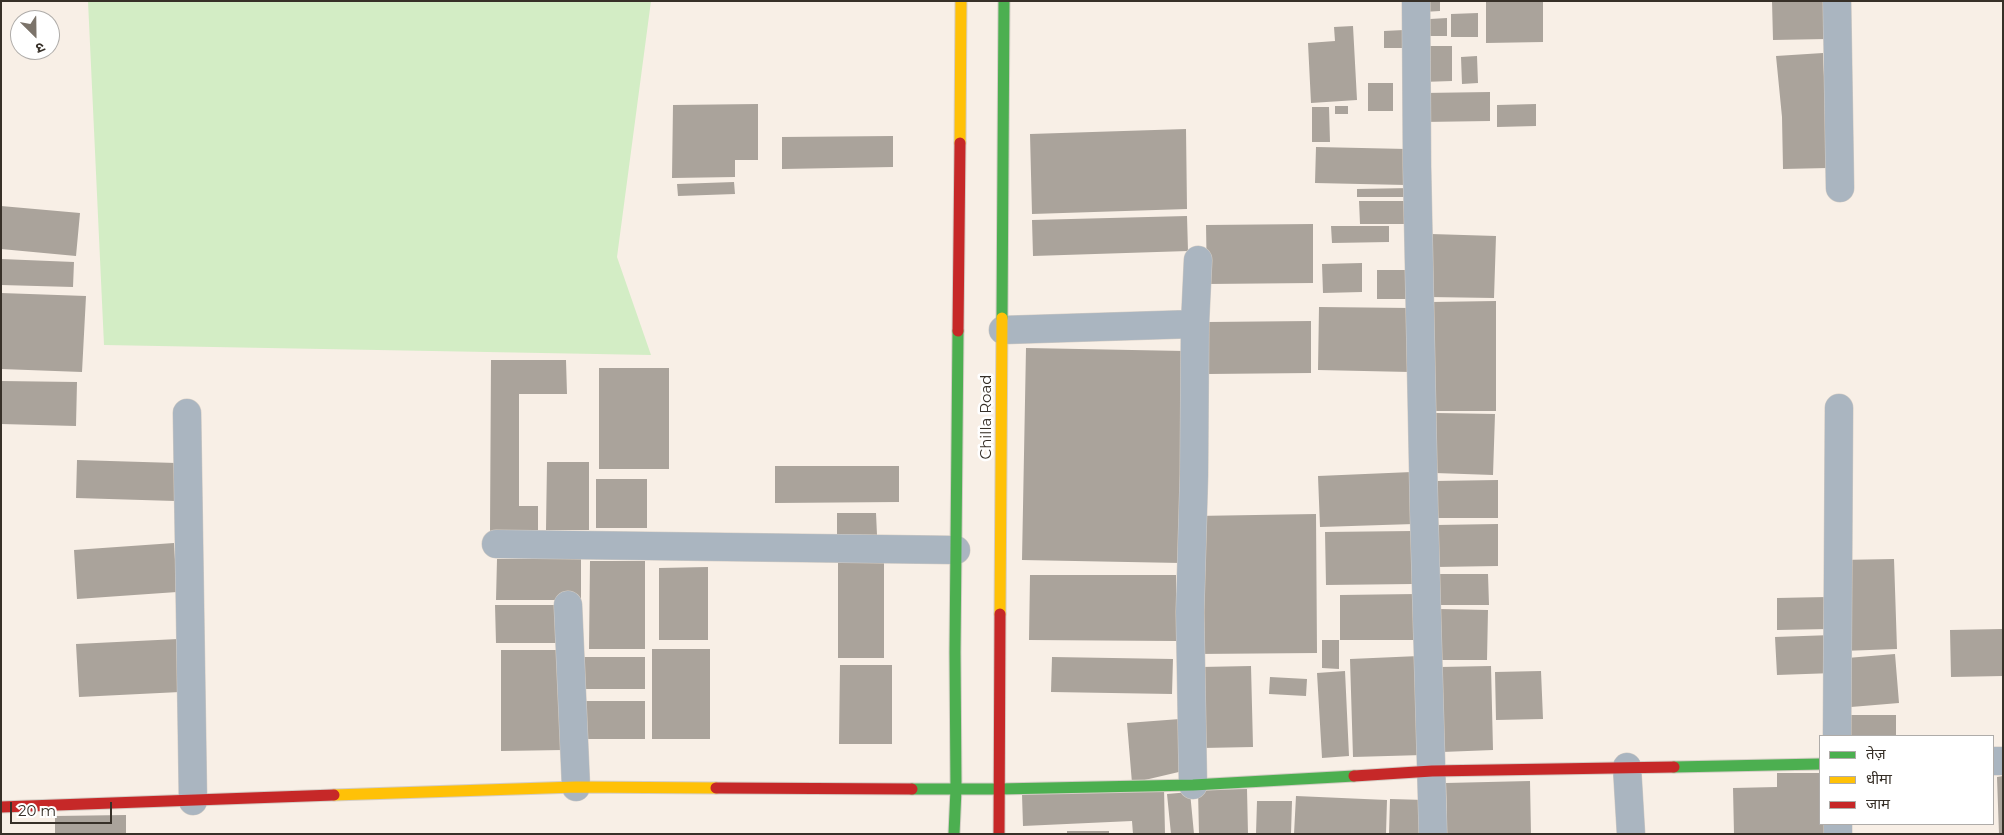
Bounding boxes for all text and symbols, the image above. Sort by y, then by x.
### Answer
north arrow [10,10,60,60]
text: उ [33,38,48,58]
street label: Chilla Road [978,375,996,459]
legend [1819,735,1994,825]
text: तेज़ [1866,744,1886,763]
text: धीमा [1866,769,1892,788]
scale bar [12,792,115,824]
text: जाम [1866,794,1890,813]
text: 20 m [18,801,56,820]

